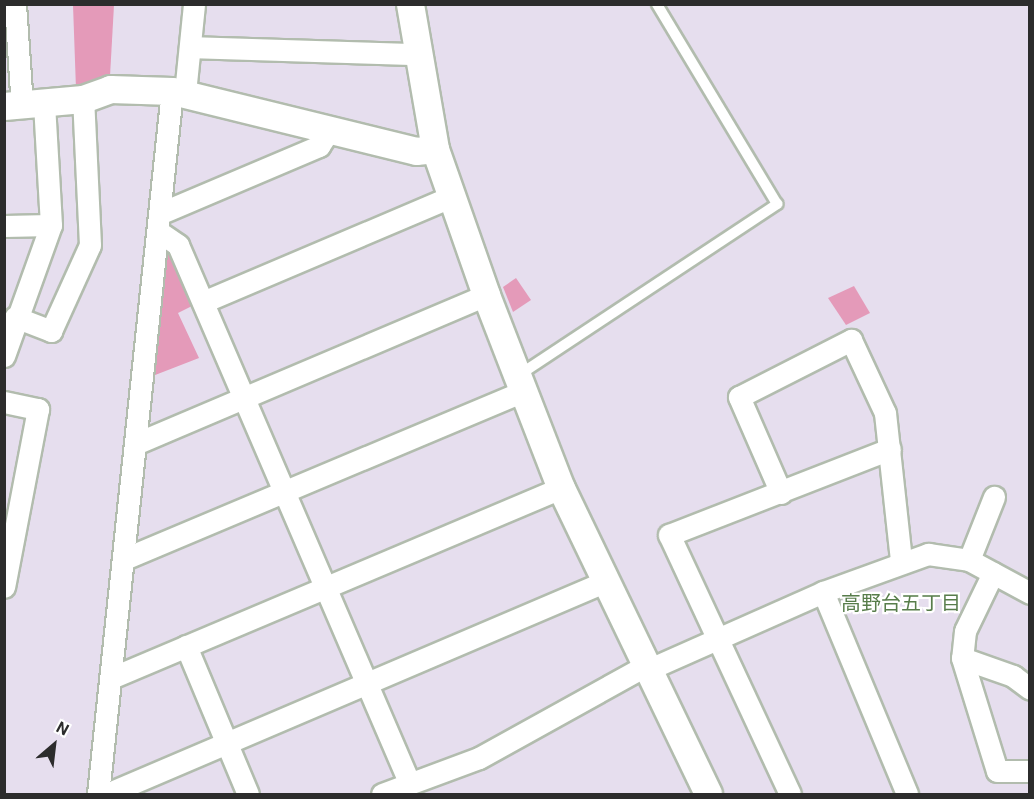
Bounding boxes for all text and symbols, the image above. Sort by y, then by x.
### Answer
district label: 高野台五丁目 [841,591,961,615]
north arrow [24,715,84,775]
text: N [53,718,72,740]

